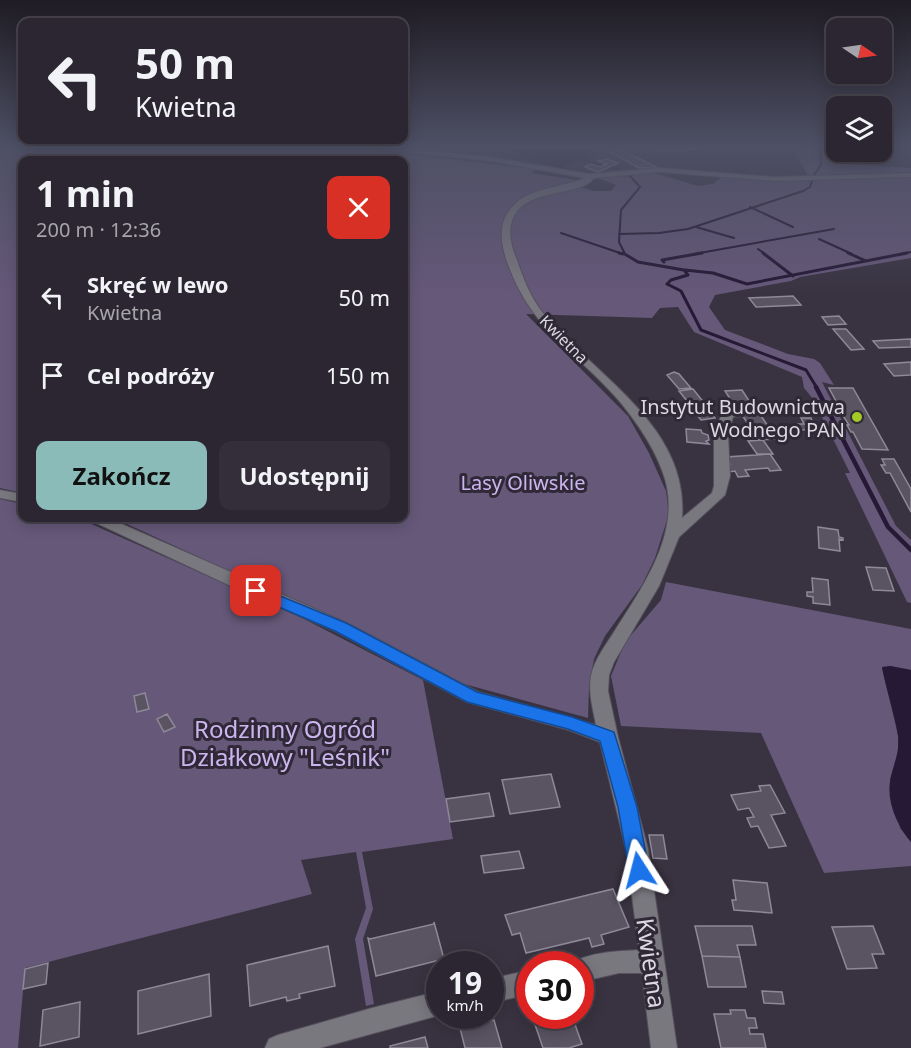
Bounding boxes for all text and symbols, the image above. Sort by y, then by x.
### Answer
north arrow [826,18,892,84]
map controls [826,18,892,162]
text: 50 m [135,34,235,91]
icon: left [36,42,114,120]
text: Kwietna [135,88,237,125]
button: layers [826,96,892,162]
text: 1 min [36,169,135,218]
button: close [327,176,390,239]
text: 200 m · 12:36 [36,216,161,243]
text: Skręć w lewo [87,269,229,299]
icon: left [36,281,69,314]
text: 50 m [339,282,390,312]
text: Kwietna [87,299,162,326]
street label: Kwietna [535,310,593,368]
icon: arrive [36,359,69,392]
text: Cel podróży [87,360,214,390]
text: 150 m [326,360,390,390]
place label: Instytut Budownictwa Wodnego PAN [641,393,845,443]
marker: Instytut Budownictwa Wodnego PAN [850,410,864,424]
button: Zakończ [36,441,207,510]
button: Udostępnij [219,441,390,510]
park label: Lasy Oliwskie [460,469,586,496]
pin [230,565,281,616]
icon: arrive [239,574,272,607]
park label: Rodzinny Ogród Działkowy "Leśnik" [180,712,390,773]
position arrow [607,838,671,902]
street label: Kwietna [629,916,675,1010]
speed limit sign: 30 [516,951,594,1029]
text: 19 [448,962,482,1003]
text: km/h [447,995,483,1015]

